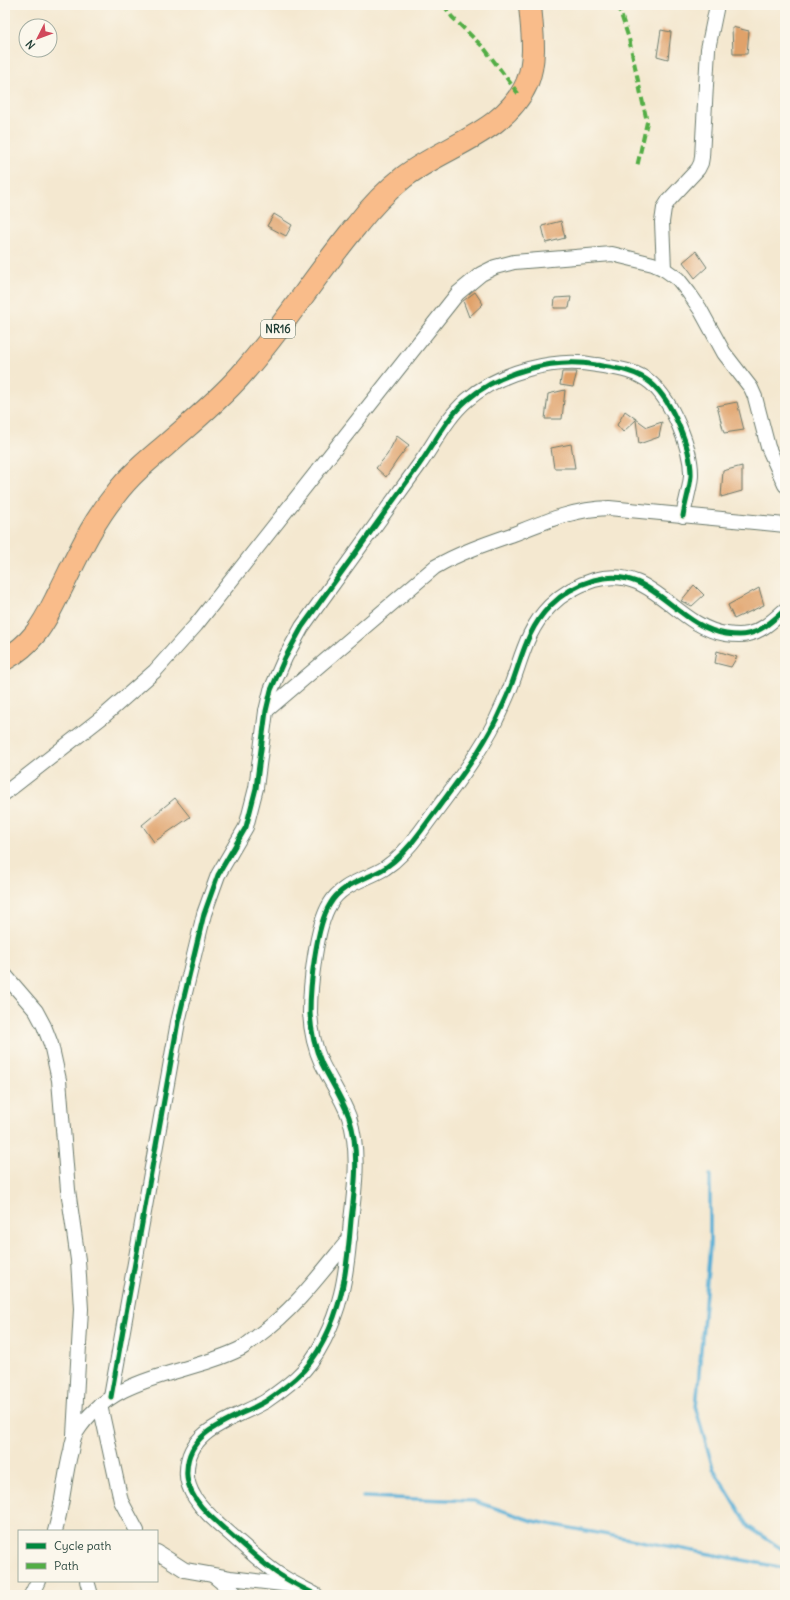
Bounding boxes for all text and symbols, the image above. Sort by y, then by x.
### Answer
north arrow [18,18,58,58]
text: N [23,37,38,52]
road number: NR16 [261,320,295,338]
legend [18,1530,158,1582]
text: Cycle path [54,1538,111,1553]
text: Path [54,1558,79,1573]

